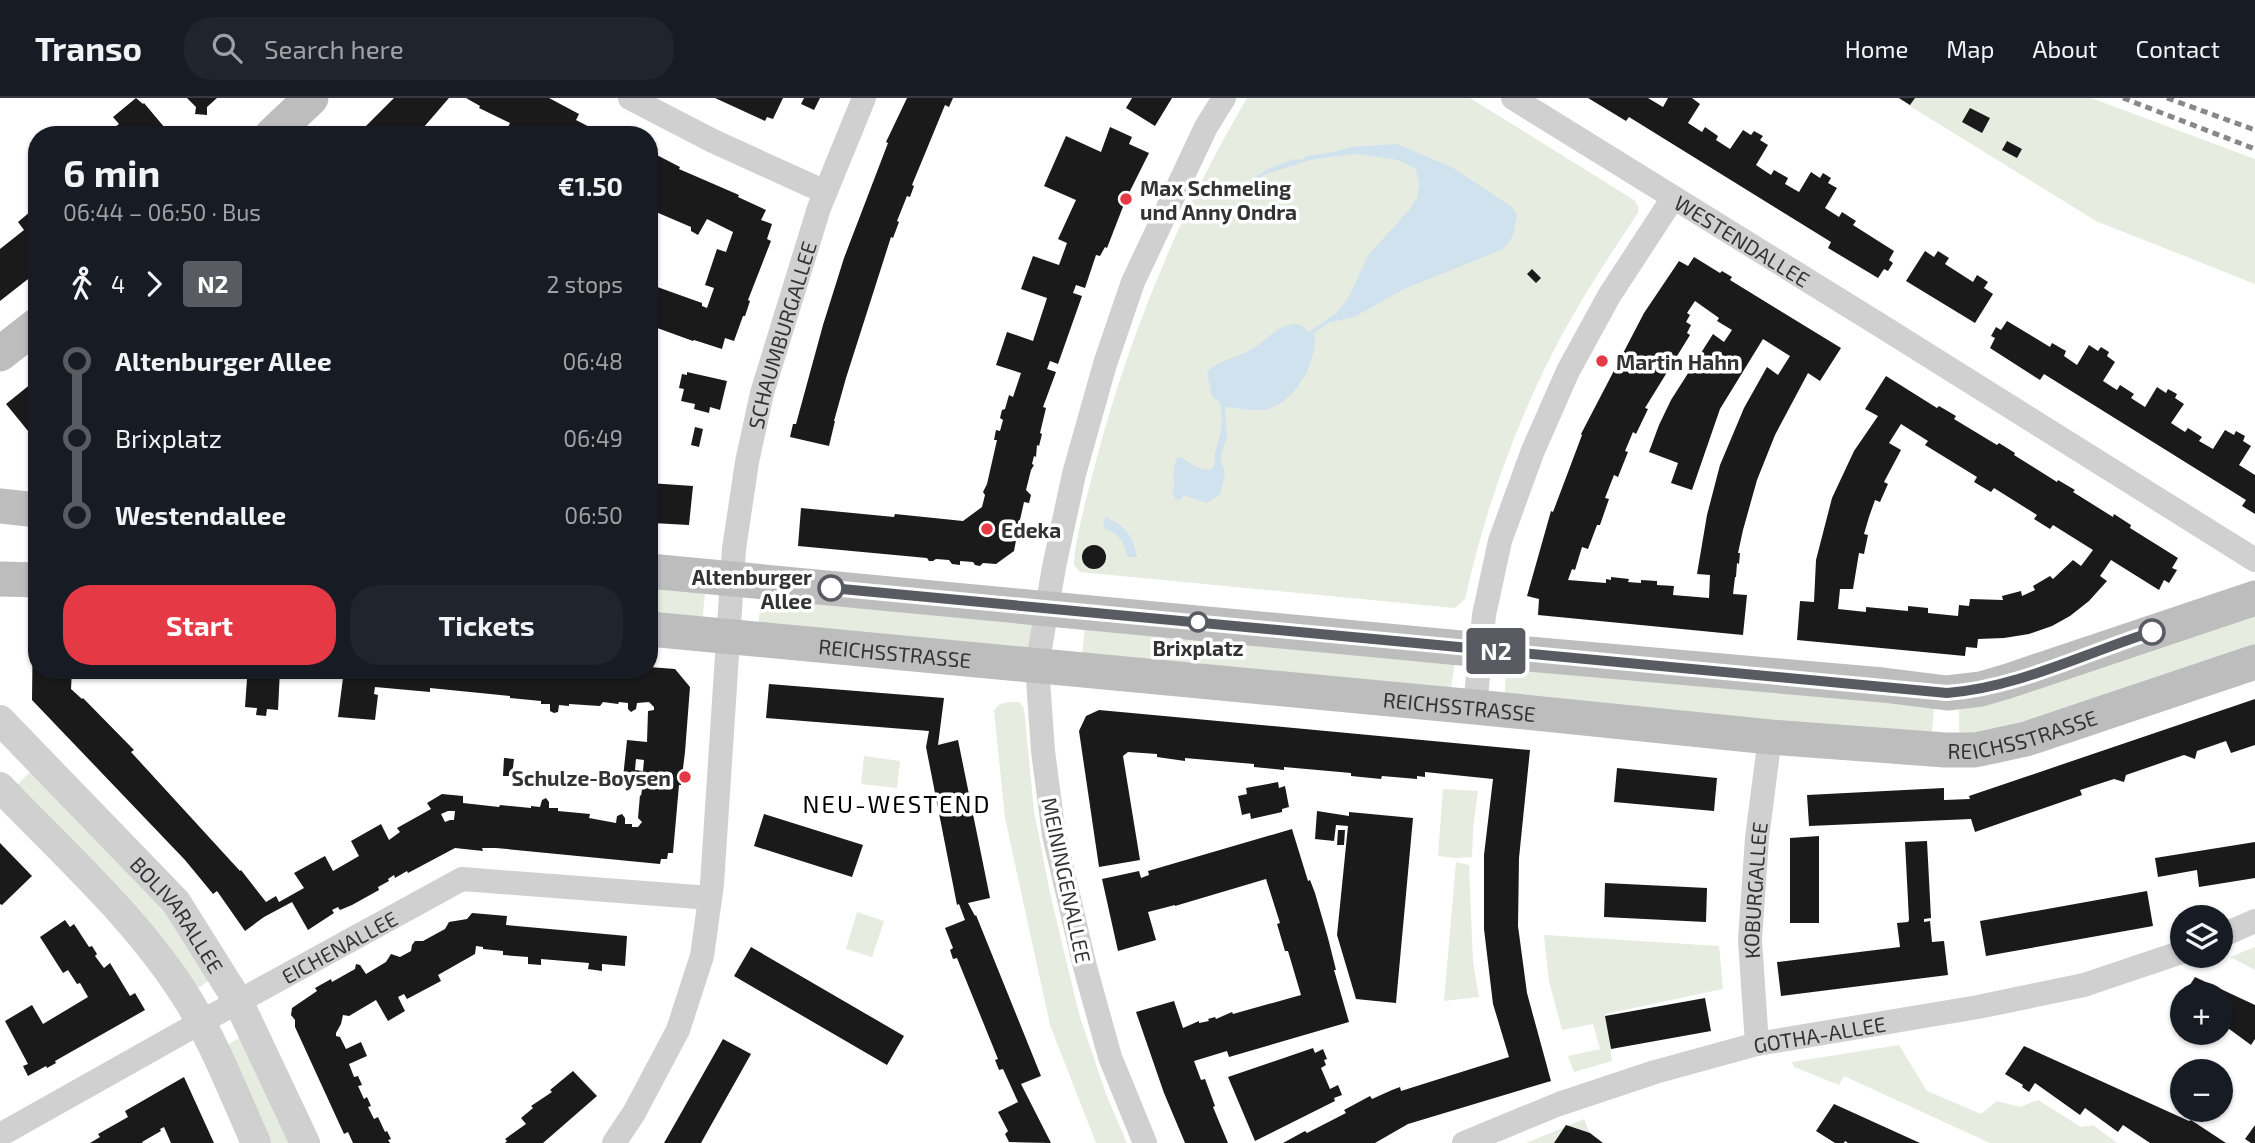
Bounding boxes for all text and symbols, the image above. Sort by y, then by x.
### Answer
search box [184,17,674,80]
text: Transo [35,28,142,68]
icon: search [208,29,246,67]
text: Search here [264,33,404,64]
text: Home [1845,34,1908,63]
text: Map [1946,34,1994,63]
text: About [2032,34,2098,63]
text: Contact [2136,34,2220,63]
text: 6 min [63,149,160,195]
text: €1.50 [558,170,623,201]
place label: Max Schmeling und Anny Ondra [1140,175,1297,225]
street label: WESTENDALLEE [1670,189,1815,291]
marker: Max Schmeling und Anny Ondra [1118,191,1134,207]
text: 06:44 – 06:50 · Bus [63,198,261,226]
street label: SCHAUMBURGALLEE [742,238,821,431]
icon: walk [63,265,101,303]
icon: forward [135,265,173,303]
text: N2 [197,269,228,298]
text: 4 [111,270,125,298]
text: 2 stops [546,270,623,298]
text: Altenburger Allee [115,345,332,376]
text: 06:48 [562,347,623,375]
place label: Martin Hahn [1616,349,1739,374]
marker: Martin Hahn [1594,353,1610,369]
text: Brixplatz [115,422,222,453]
text: 06:49 [563,424,623,452]
text: Westendallee [115,499,286,530]
text: 06:50 [564,501,623,529]
place label: Edeka [1001,517,1061,542]
marker: Edeka [979,521,995,537]
place label: Altenburger Allee [692,564,812,613]
marker: Altenburger Allee [818,575,844,601]
button: Start [63,585,336,665]
button: Tickets [350,585,623,665]
marker: Brixplatz [1188,612,1208,632]
unlabelled marker [2139,619,2165,645]
line badge: N2 [1464,628,1528,674]
street label: REICHSSTRASSE [817,633,972,672]
place label: Brixplatz [1152,635,1244,660]
text: N2 [1480,636,1512,665]
street label: REICHSSTRASSE [1382,686,1537,726]
street label: REICHSSTRASSE [1948,704,2100,763]
place label: Schulze-Boysen [511,765,671,791]
marker: Schulze-Boysen [677,769,693,785]
district label: NEU-WESTEND [803,789,991,818]
street label: MEININGENALLEE [1037,795,1097,965]
street label: KOBURGALLEE [1737,820,1771,960]
street label: BOLIVARALLEE [126,851,229,977]
street label: EICHENALLEE [277,905,401,988]
map controls [2170,905,2233,1122]
button: layers [2170,905,2233,968]
button: + [2170,982,2233,1045]
street label: GOTHA-ALLEE [1751,1010,1888,1057]
button: − [2170,1059,2233,1122]

